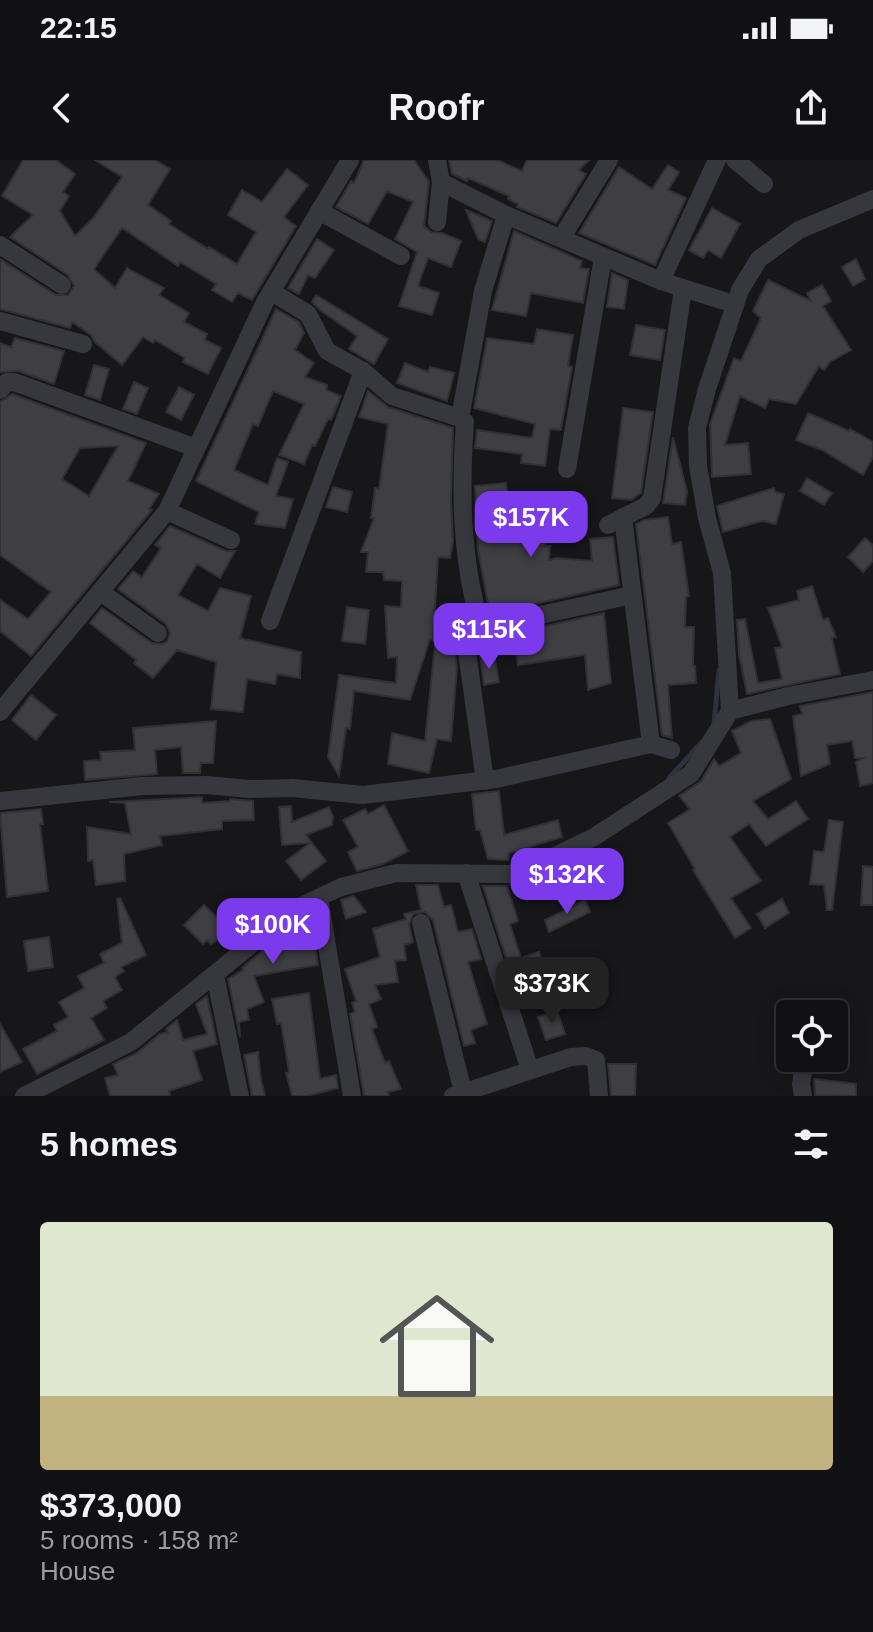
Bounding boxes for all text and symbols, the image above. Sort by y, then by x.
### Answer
text: 22:15 [40,11,117,44]
icon: back [40,86,84,130]
icon: share [789,86,833,130]
text: Roofr [389,87,484,128]
pin: $157K [475,491,587,559]
text: $157K [493,502,569,532]
pin: $115K [433,603,545,671]
text: $115K [451,614,527,644]
pin: $132K [511,848,623,916]
text: $132K [529,859,605,889]
pin: $100K [217,898,329,966]
text: $100K [235,909,311,939]
pin: $373K [496,957,608,1025]
text: $373K [514,968,590,998]
map controls [776,1000,848,1072]
button: locate [776,1000,848,1072]
icon: filters [789,1122,833,1166]
text: 5 homes [40,1125,178,1163]
icon: home [365,1274,509,1418]
text: $373,000 [40,1486,182,1524]
text: 5 rooms · 158 m² [40,1525,238,1555]
text: House [40,1556,115,1586]

